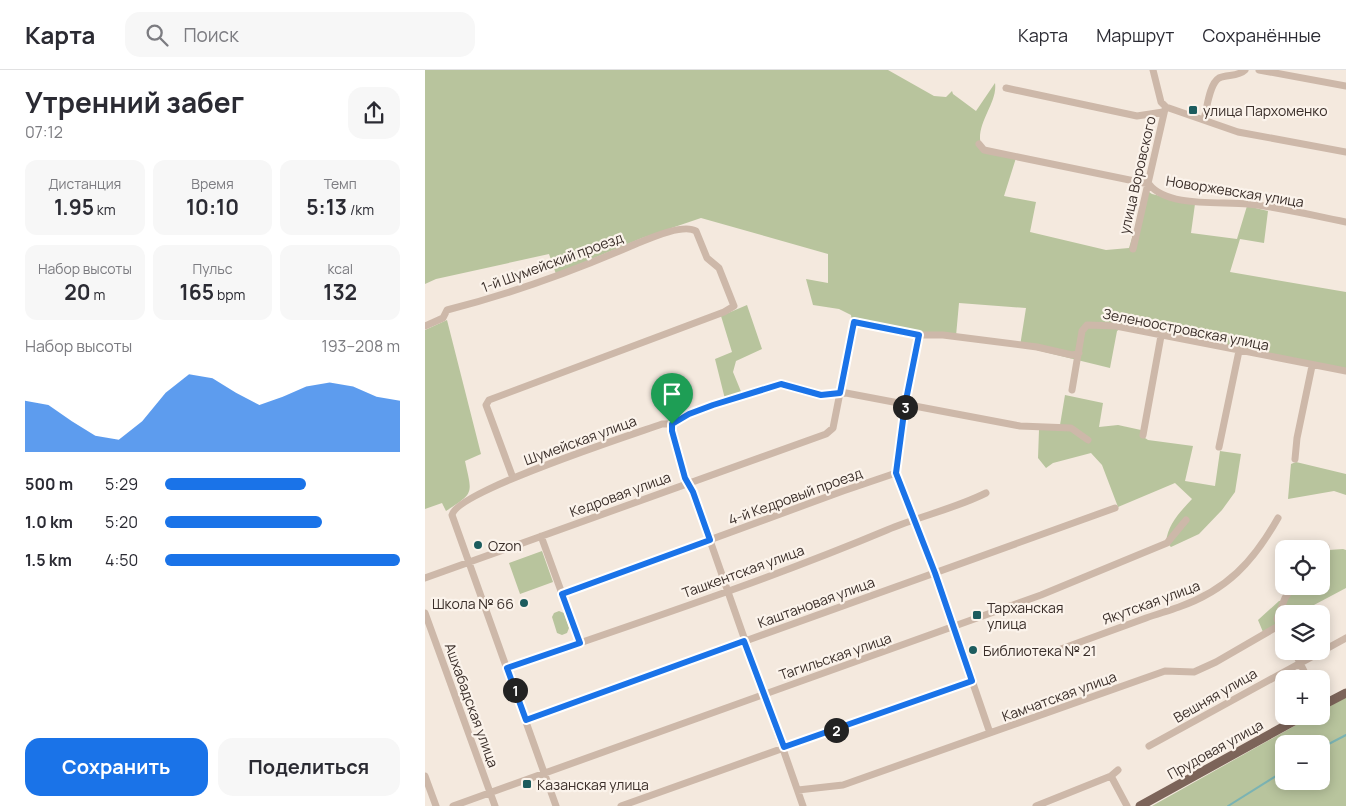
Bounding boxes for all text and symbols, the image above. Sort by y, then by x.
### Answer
search box [125,12,475,57]
text: Карта [25,18,95,51]
icon: search [143,21,171,49]
text: Поиск [183,22,239,48]
text: Карта [1018,23,1068,47]
text: Маршрут [1096,23,1174,47]
text: Сохранённые [1202,23,1321,47]
text: Утренний забег [25,83,244,121]
button: share [348,87,400,139]
place label: улица Пархоменко [1203,101,1327,120]
marker: улица Пархоменко [1187,104,1199,116]
street label: улица Воровского [1114,114,1160,236]
text: 07:12 [25,121,63,143]
street label: Новоржевская улица [1165,171,1305,211]
text: Дистанция [48,174,121,193]
text: Время [191,174,234,193]
text: Темп [324,174,357,193]
text: 1.95 [54,193,94,221]
text: 10:10 [186,193,239,221]
text: 5:13 [306,193,347,221]
text: km [94,200,116,219]
text: /km [347,200,374,219]
street label: 1-й Шумейский проезд [479,228,625,296]
text: Набор высоты [38,259,132,278]
text: Пульс [192,259,233,278]
text: kcal [327,259,353,278]
text: 20 [64,278,91,306]
text: 165 [180,278,214,306]
text: 132 [323,278,357,306]
text: m [91,285,105,304]
text: bpm [214,285,245,304]
street label: Зеленоостровская улица [1101,304,1271,354]
text: Набор высоты [25,335,132,357]
text: 193–208 m [321,335,400,357]
pin [651,373,693,424]
icon: arrive [658,380,686,408]
pin: 3 [893,394,917,420]
text: 3 [901,398,910,417]
street label: Шумейская улица [521,411,639,469]
street label: 4-й Кедровый проезд [725,463,865,529]
street label: Кедровая улица [567,467,673,521]
text: 500 m [25,473,73,495]
text: 5:29 [105,473,138,495]
text: 1.0 km [25,511,73,533]
text: 5:20 [105,511,138,533]
place label: Ozon [488,536,522,555]
marker: Ozon [472,539,484,551]
street label: Ташкентская улица [679,540,807,602]
map controls [1275,540,1330,790]
button: locate [1275,540,1330,595]
text: 1.5 km [25,549,72,571]
text: 4:50 [105,549,138,571]
street label: Каштановая улица [755,572,877,632]
street label: Якутская улица [1100,576,1202,628]
place label: Школа № 66 [432,594,514,613]
marker: Школа № 66 [518,597,530,609]
place label: Тарханская улица [987,598,1064,633]
button: layers [1275,605,1330,660]
marker: Тарханская улица [971,609,983,621]
street label: Тагильская улица [776,628,894,684]
street label: Ашхабадская улица [441,640,503,770]
place label: Библиотека № 21 [983,641,1096,660]
marker: Библиотека № 21 [967,644,979,656]
street label: Вешняя улица [1170,663,1260,727]
street label: Камчатская улица [999,666,1119,726]
button: + [1275,670,1330,725]
pin: 1 [503,678,527,702]
text: 1 [512,681,519,700]
street label: Прудовая улица [1164,715,1266,783]
pin: 2 [823,718,849,742]
text: 2 [832,721,841,740]
button: − [1275,735,1330,790]
button: Сохранить [25,738,208,796]
button: Поделиться [218,738,400,796]
place label: Казанская улица [537,775,649,794]
marker: Казанская улица [521,778,533,790]

